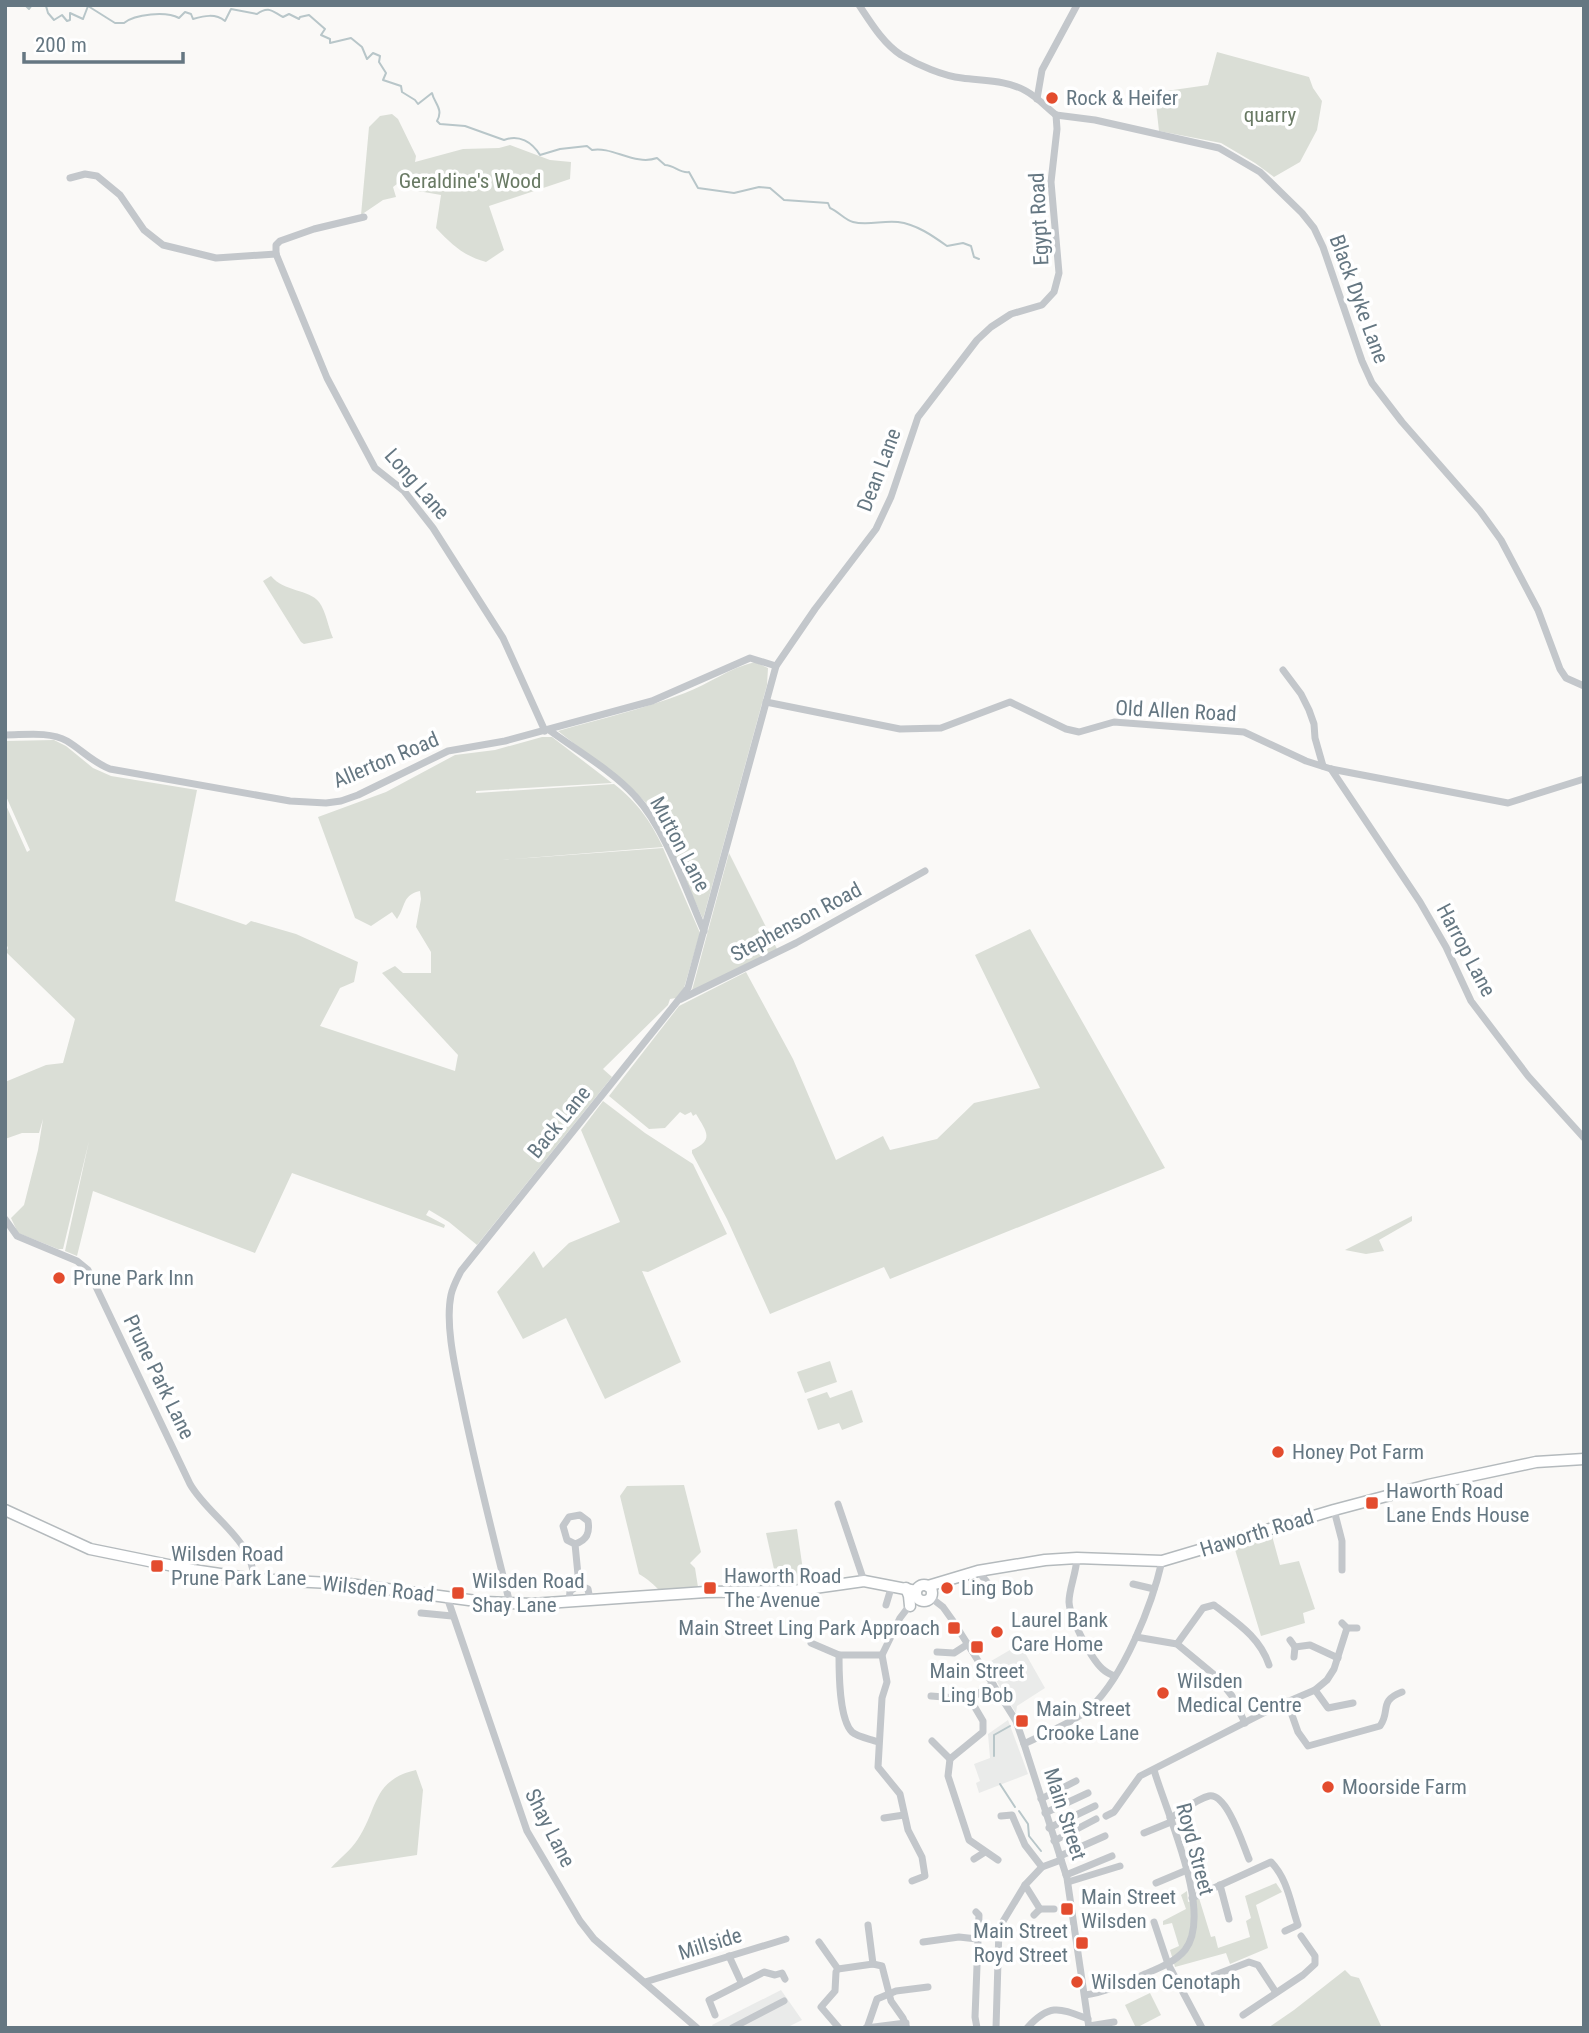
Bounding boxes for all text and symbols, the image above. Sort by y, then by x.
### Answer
scale bar [24,21,184,65]
text: 200 m [35,33,87,57]
place label: Rock & Heifer [1066,86,1178,110]
marker: Rock & Heifer [1044,90,1060,106]
park label: quarry [1244,103,1296,127]
park label: Geraldine's Wood [399,169,541,193]
street label: Egypt Road [1025,172,1053,266]
street label: Black Dyke Lane [1325,231,1393,367]
street label: Dean Lane [852,425,906,515]
street label: Long Lane [380,444,454,524]
street label: Old Allen Road [1115,696,1237,726]
street label: Allerton Road [330,727,442,793]
street label: Mutton Lane [645,793,715,896]
street label: Stephenson Road [726,877,866,967]
street label: Harrop Lane [1432,900,1500,1001]
street label: Back Lane [523,1081,595,1163]
place label: Prune Park Inn [73,1266,194,1290]
marker: Prune Park Inn [51,1270,67,1286]
street label: Prune Park Lane [119,1311,200,1443]
place label: Honey Pot Farm [1292,1440,1424,1464]
marker: Honey Pot Farm [1270,1444,1286,1460]
place label: Haworth Road Lane Ends House [1386,1479,1530,1527]
marker: Haworth Road Lane Ends House [1364,1495,1380,1511]
street label: Haworth Road [1197,1504,1317,1562]
place label: Wilsden Road Prune Park Lane [171,1542,307,1590]
marker: Wilsden Road Prune Park Lane [149,1558,165,1574]
place label: Haworth Road The Avenue [724,1564,842,1612]
place label: Wilsden Road Shay Lane [472,1569,585,1617]
street label: Wilsden Road [321,1571,435,1607]
place label: Ling Bob [961,1576,1034,1600]
marker: Haworth Road The Avenue [702,1580,718,1596]
marker: Ling Bob [939,1580,955,1596]
marker: Wilsden Road Shay Lane [450,1585,466,1601]
place label: Laurel Bank Care Home [1011,1608,1109,1656]
place label: Main Street Ling Park Approach [678,1616,940,1640]
marker: Main Street Ling Park Approach [946,1620,962,1636]
marker: Laurel Bank Care Home [989,1624,1005,1640]
marker: Main Street Ling Bob [969,1639,985,1655]
place label: Main Street Ling Bob [930,1659,1024,1707]
place label: Wilsden Medical Centre [1177,1669,1302,1717]
marker: Wilsden Medical Centre [1155,1685,1171,1701]
place label: Main Street Crooke Lane [1036,1697,1139,1745]
marker: Main Street Crooke Lane [1014,1713,1030,1729]
street label: Main Street [1039,1765,1091,1863]
place label: Moorside Farm [1342,1775,1467,1799]
marker: Moorside Farm [1320,1779,1336,1795]
street label: Shay Lane [520,1785,580,1871]
street label: Royd Street [1171,1800,1219,1898]
place label: Main Street Wilsden [1081,1885,1176,1933]
marker: Main Street Wilsden [1059,1901,1075,1917]
place label: Main Street Royd Street [973,1919,1068,1967]
street label: Millside [675,1923,745,1965]
marker: Main Street Royd Street [1074,1935,1090,1951]
place label: Wilsden Cenotaph [1091,1970,1241,1994]
marker: Wilsden Cenotaph [1069,1974,1085,1990]

